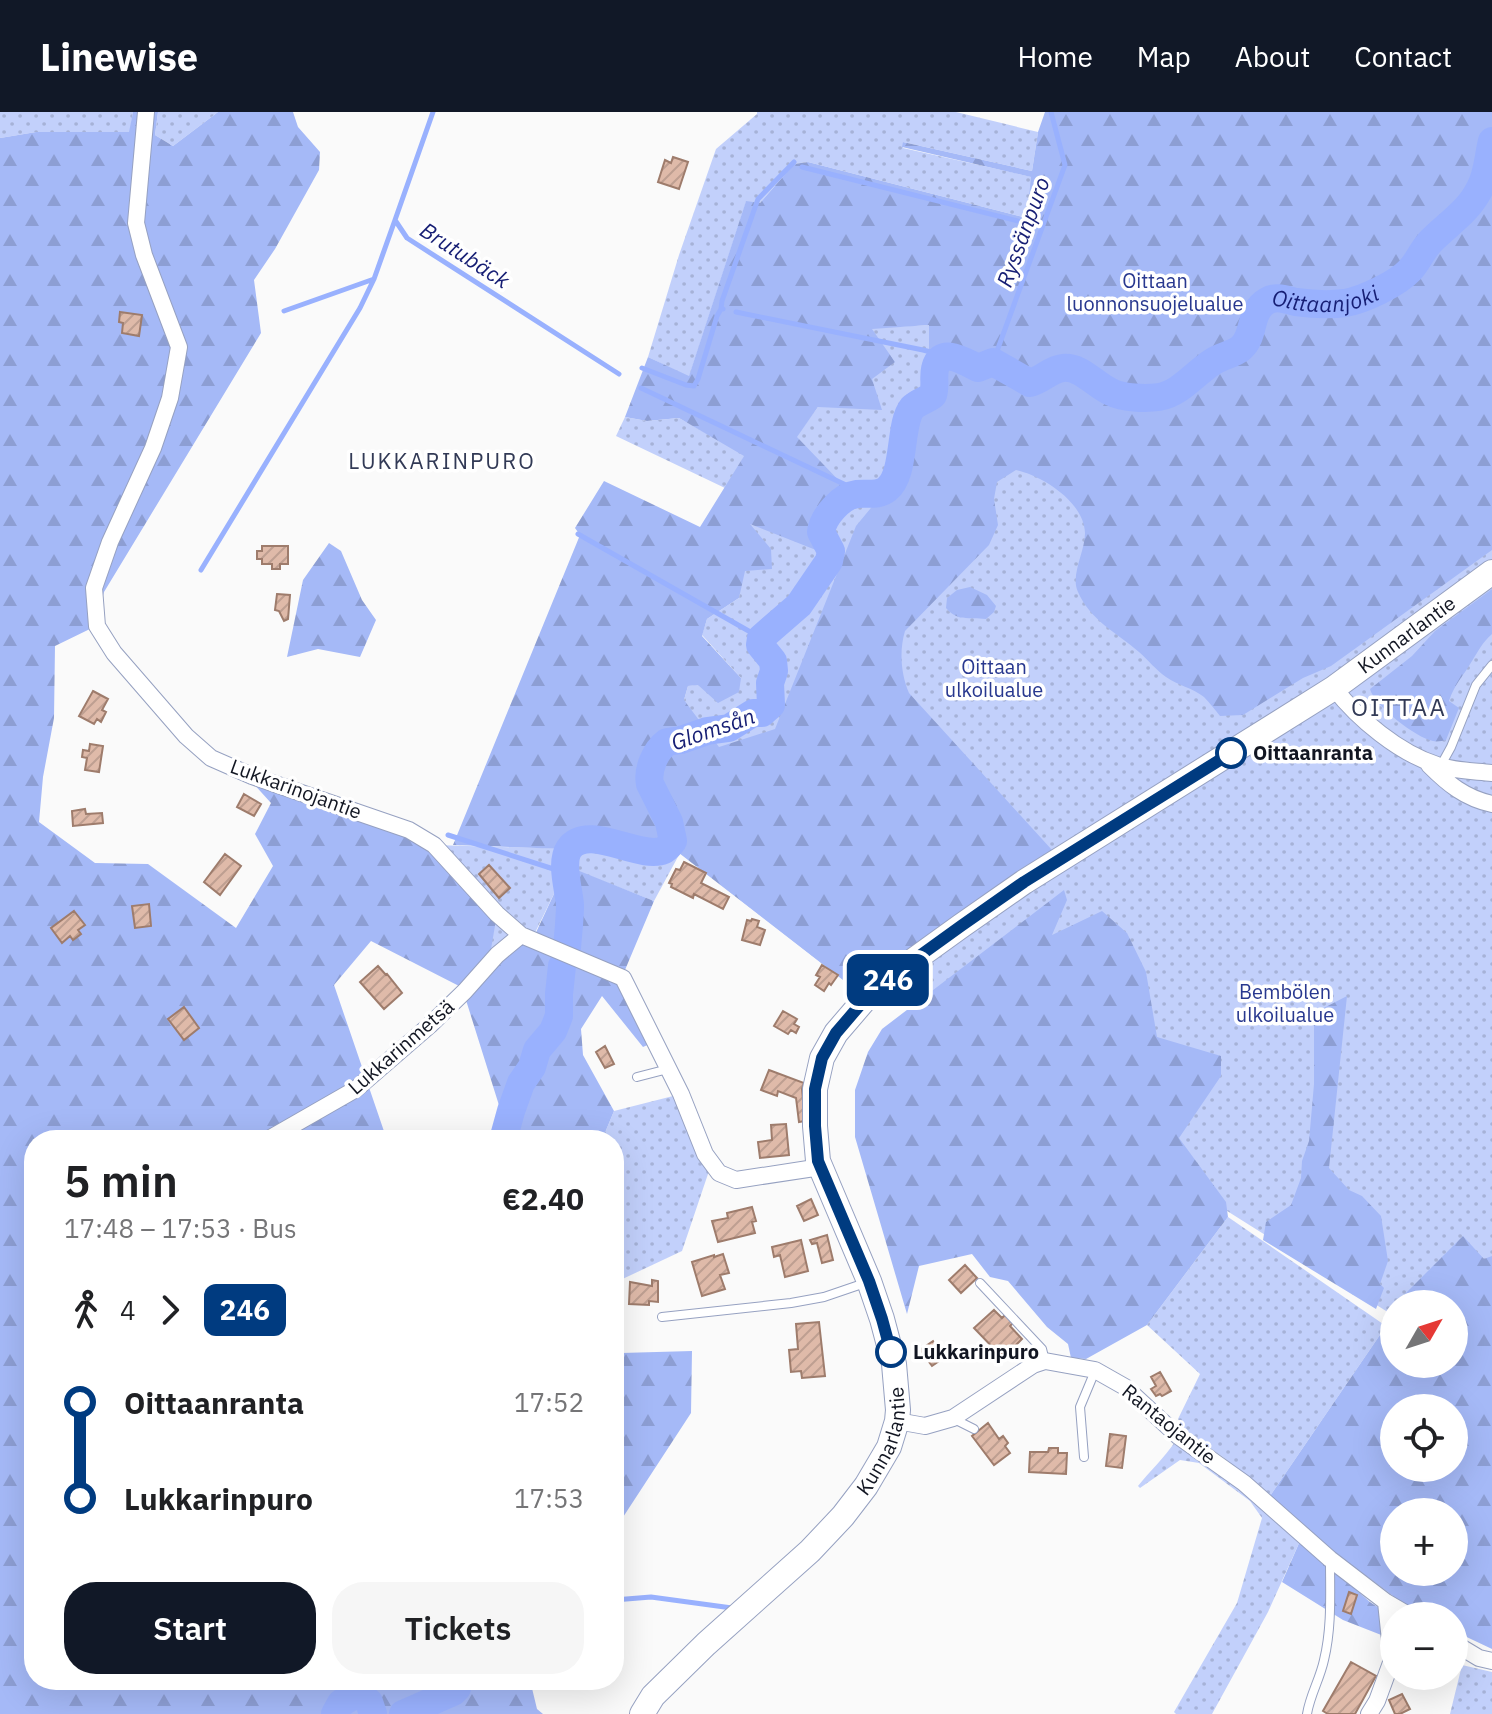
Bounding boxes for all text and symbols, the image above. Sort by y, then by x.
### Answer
text: Linewise [40,32,198,81]
text: Home [1017,38,1093,75]
text: Map [1137,38,1191,75]
text: About [1235,38,1310,75]
text: Contact [1354,38,1452,75]
water label: Ryssänpuro [989,173,1056,291]
water label: Brutubäck [415,215,516,295]
park label: Oittaan luonnonsuojelualue [1067,267,1243,317]
water label: Oittaanjoki [1271,278,1383,318]
district label: LUKKARINPURO [348,446,536,475]
street label: Kunnarlantie [1352,589,1461,679]
park label: Oittaan ulkoilualue [945,653,1043,703]
district label: OITTAA [1351,691,1447,723]
water label: Glomsån [667,701,759,756]
marker: Oittaanranta [1216,738,1246,768]
place label: Oittaanranta [1253,739,1373,766]
street label: Lukkarinojantie [227,752,366,825]
line badge: 246 [842,954,934,1006]
text: 246 [863,961,913,998]
park label: Bembölen ulkoilualue [1236,978,1334,1028]
street label: Lukkarinmetsä [342,993,460,1100]
text: 5 min [64,1152,178,1209]
text: €2.40 [502,1179,584,1218]
text: 17:48 – 17:53 · Bus [64,1211,297,1245]
icon: walk [64,1288,108,1332]
icon: forward [148,1288,192,1332]
north arrow [1380,1290,1468,1378]
map controls [1380,1290,1468,1690]
text: 246 [220,1291,270,1328]
text: 4 [120,1293,136,1327]
marker: Lukkarinpuro [876,1337,906,1367]
place label: Lukkarinpuro [913,1338,1039,1365]
street label: Rantaojantie [1117,1377,1222,1470]
text: Oittaanranta [124,1383,304,1422]
text: 17:52 [514,1385,584,1419]
street label: Kunnarlantie [850,1386,911,1501]
button: locate [1380,1394,1468,1482]
text: Lukkarinpuro [124,1479,313,1518]
text: 17:53 [514,1481,584,1515]
button: + [1380,1498,1468,1586]
button: Start [64,1582,316,1674]
button: Tickets [332,1582,584,1674]
button: − [1380,1602,1468,1690]

